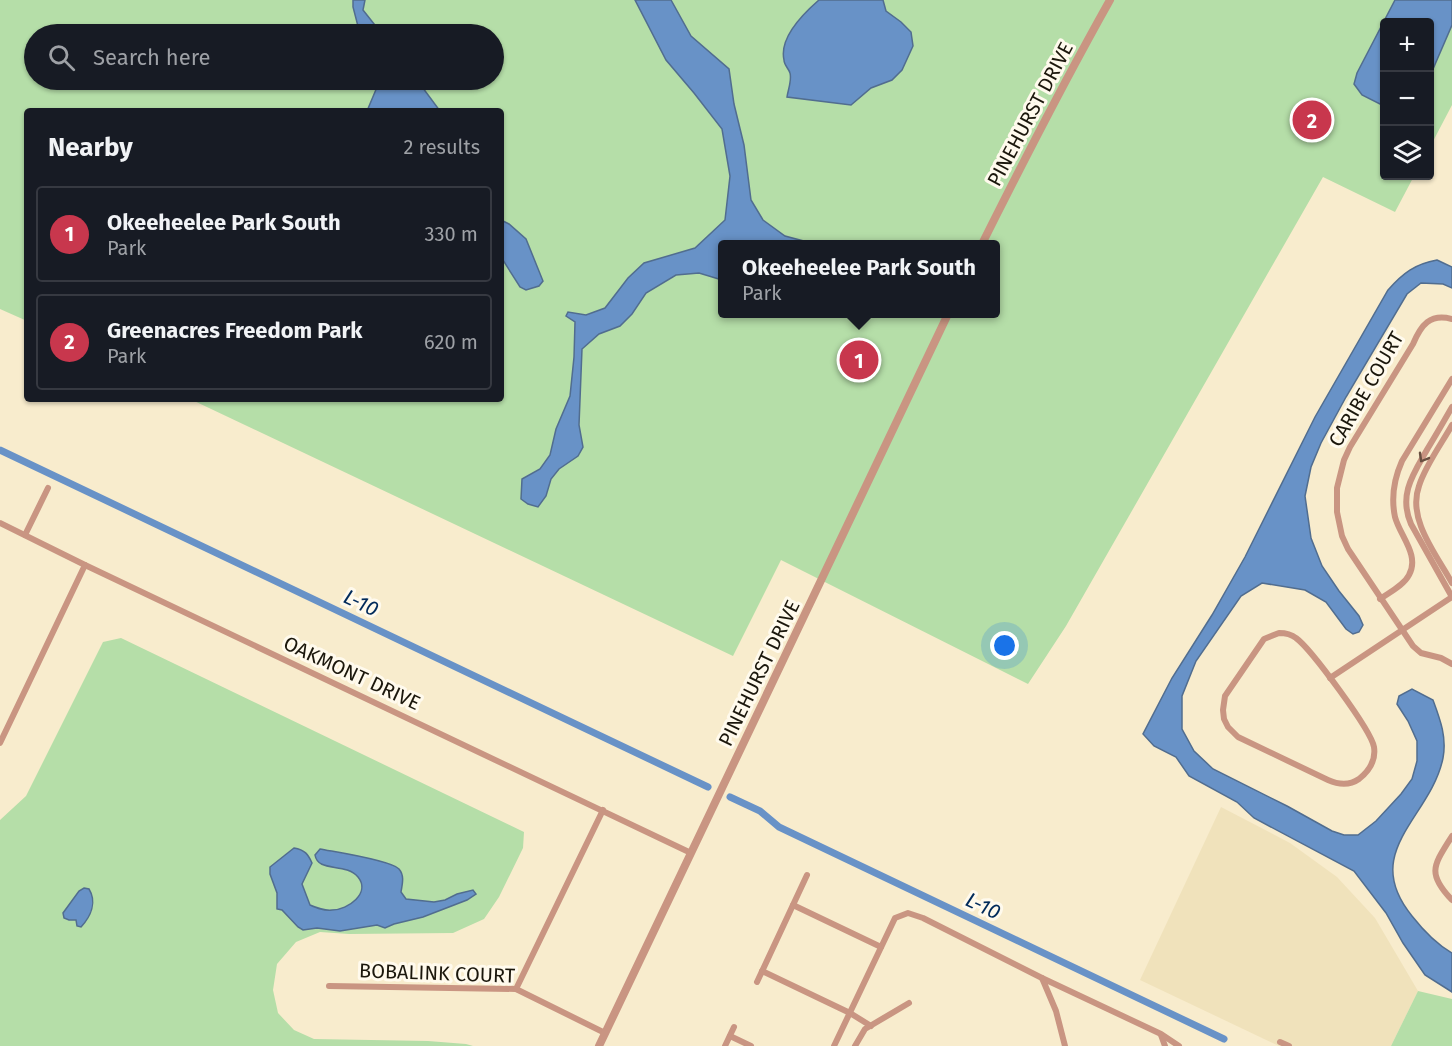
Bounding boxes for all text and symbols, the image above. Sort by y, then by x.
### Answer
map controls [1380,18,1434,180]
button: + [1380,18,1434,72]
search box [24,24,504,90]
street label: PINEHURST DRIVE [982,38,1078,190]
icon: search [45,41,78,74]
text: Search here [93,44,211,71]
button: − [1380,72,1434,126]
pin: 2 [1292,98,1332,142]
button: layers [1380,126,1434,180]
text: Nearby [48,132,133,163]
text: 2 results [403,135,480,159]
text: Okeeheelee Park South [107,209,341,236]
text: 1 [65,222,74,246]
text: 330 m [424,222,478,246]
text: Park [107,236,146,260]
popup [718,240,1000,318]
text: Okeeheelee Park South [742,254,976,281]
text: Park [742,281,781,305]
text: Greenacres Freedom Park [107,317,362,344]
street label: CARIBE COURT [1323,327,1409,451]
text: 2 [64,330,75,354]
text: 620 m [424,330,478,354]
pin: 1 [840,338,878,382]
text: Park [107,344,146,368]
one-way arrow [1419,451,1430,462]
water label: L-10 [339,584,383,622]
street label: PINEHURST DRIVE [713,596,805,750]
street label: OAKMONT DRIVE [280,631,424,715]
your location [990,631,1019,660]
water label: L-10 [961,887,1005,925]
street label: BOBALINK COURT [359,958,516,988]

